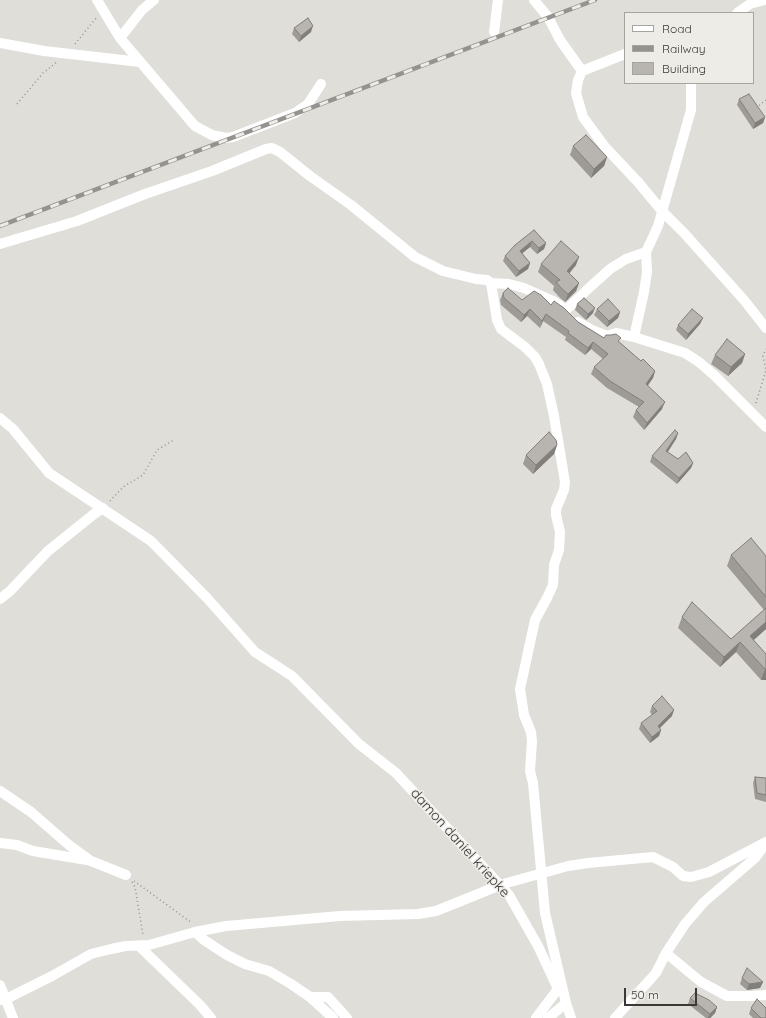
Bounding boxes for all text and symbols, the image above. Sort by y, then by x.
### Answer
legend [624,12,754,84]
text: Road [662,21,692,36]
text: Railway [662,41,706,56]
text: Building [662,61,706,76]
street label: damon daniel kriepke [407,785,513,901]
scale bar [626,980,699,1006]
text: 50 m [631,987,659,1002]

